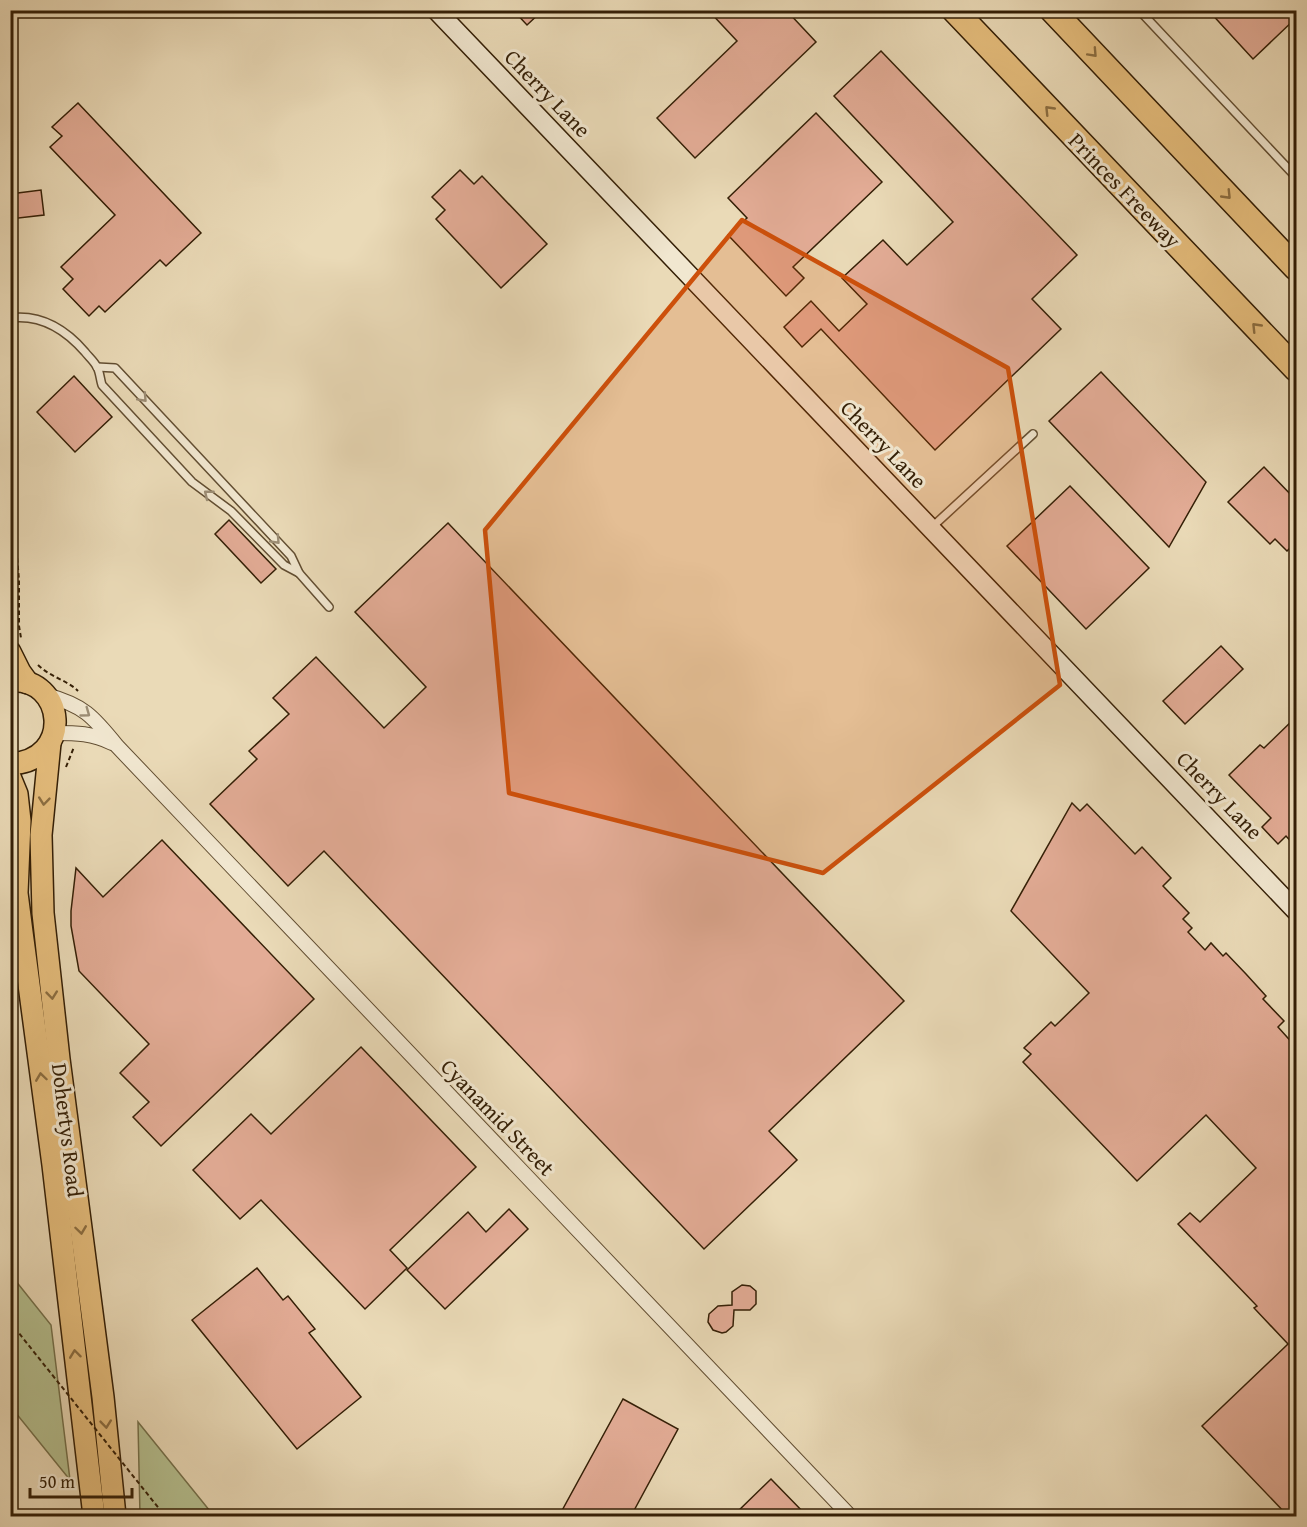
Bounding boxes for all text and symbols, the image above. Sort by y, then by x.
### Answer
street label: Cherry Lane [497,41,599,145]
one-way arrow [1085,46,1096,57]
one-way arrow [1045,106,1056,117]
street label: Princes Freeway [1061,125,1189,255]
one-way arrow [1219,187,1230,198]
one-way arrow [1252,324,1263,334]
one-way arrow [136,391,147,401]
street label: Cherry Lane [833,392,935,496]
one-way arrow [204,491,215,502]
one-way arrow [269,533,280,544]
one-way arrow [80,706,91,717]
street label: Cherry Lane [1169,743,1271,847]
one-way arrow [38,796,51,805]
one-way arrow [45,991,58,1000]
street label: Cyanamid Street [434,1051,563,1183]
street label: Dohertys Road [44,1061,92,1199]
one-way arrow [36,1073,48,1082]
one-way arrow [74,1226,86,1235]
one-way arrow [69,1349,82,1359]
one-way arrow [99,1419,112,1428]
scale bar [30,1461,132,1499]
text: 50 m [39,1468,75,1495]

